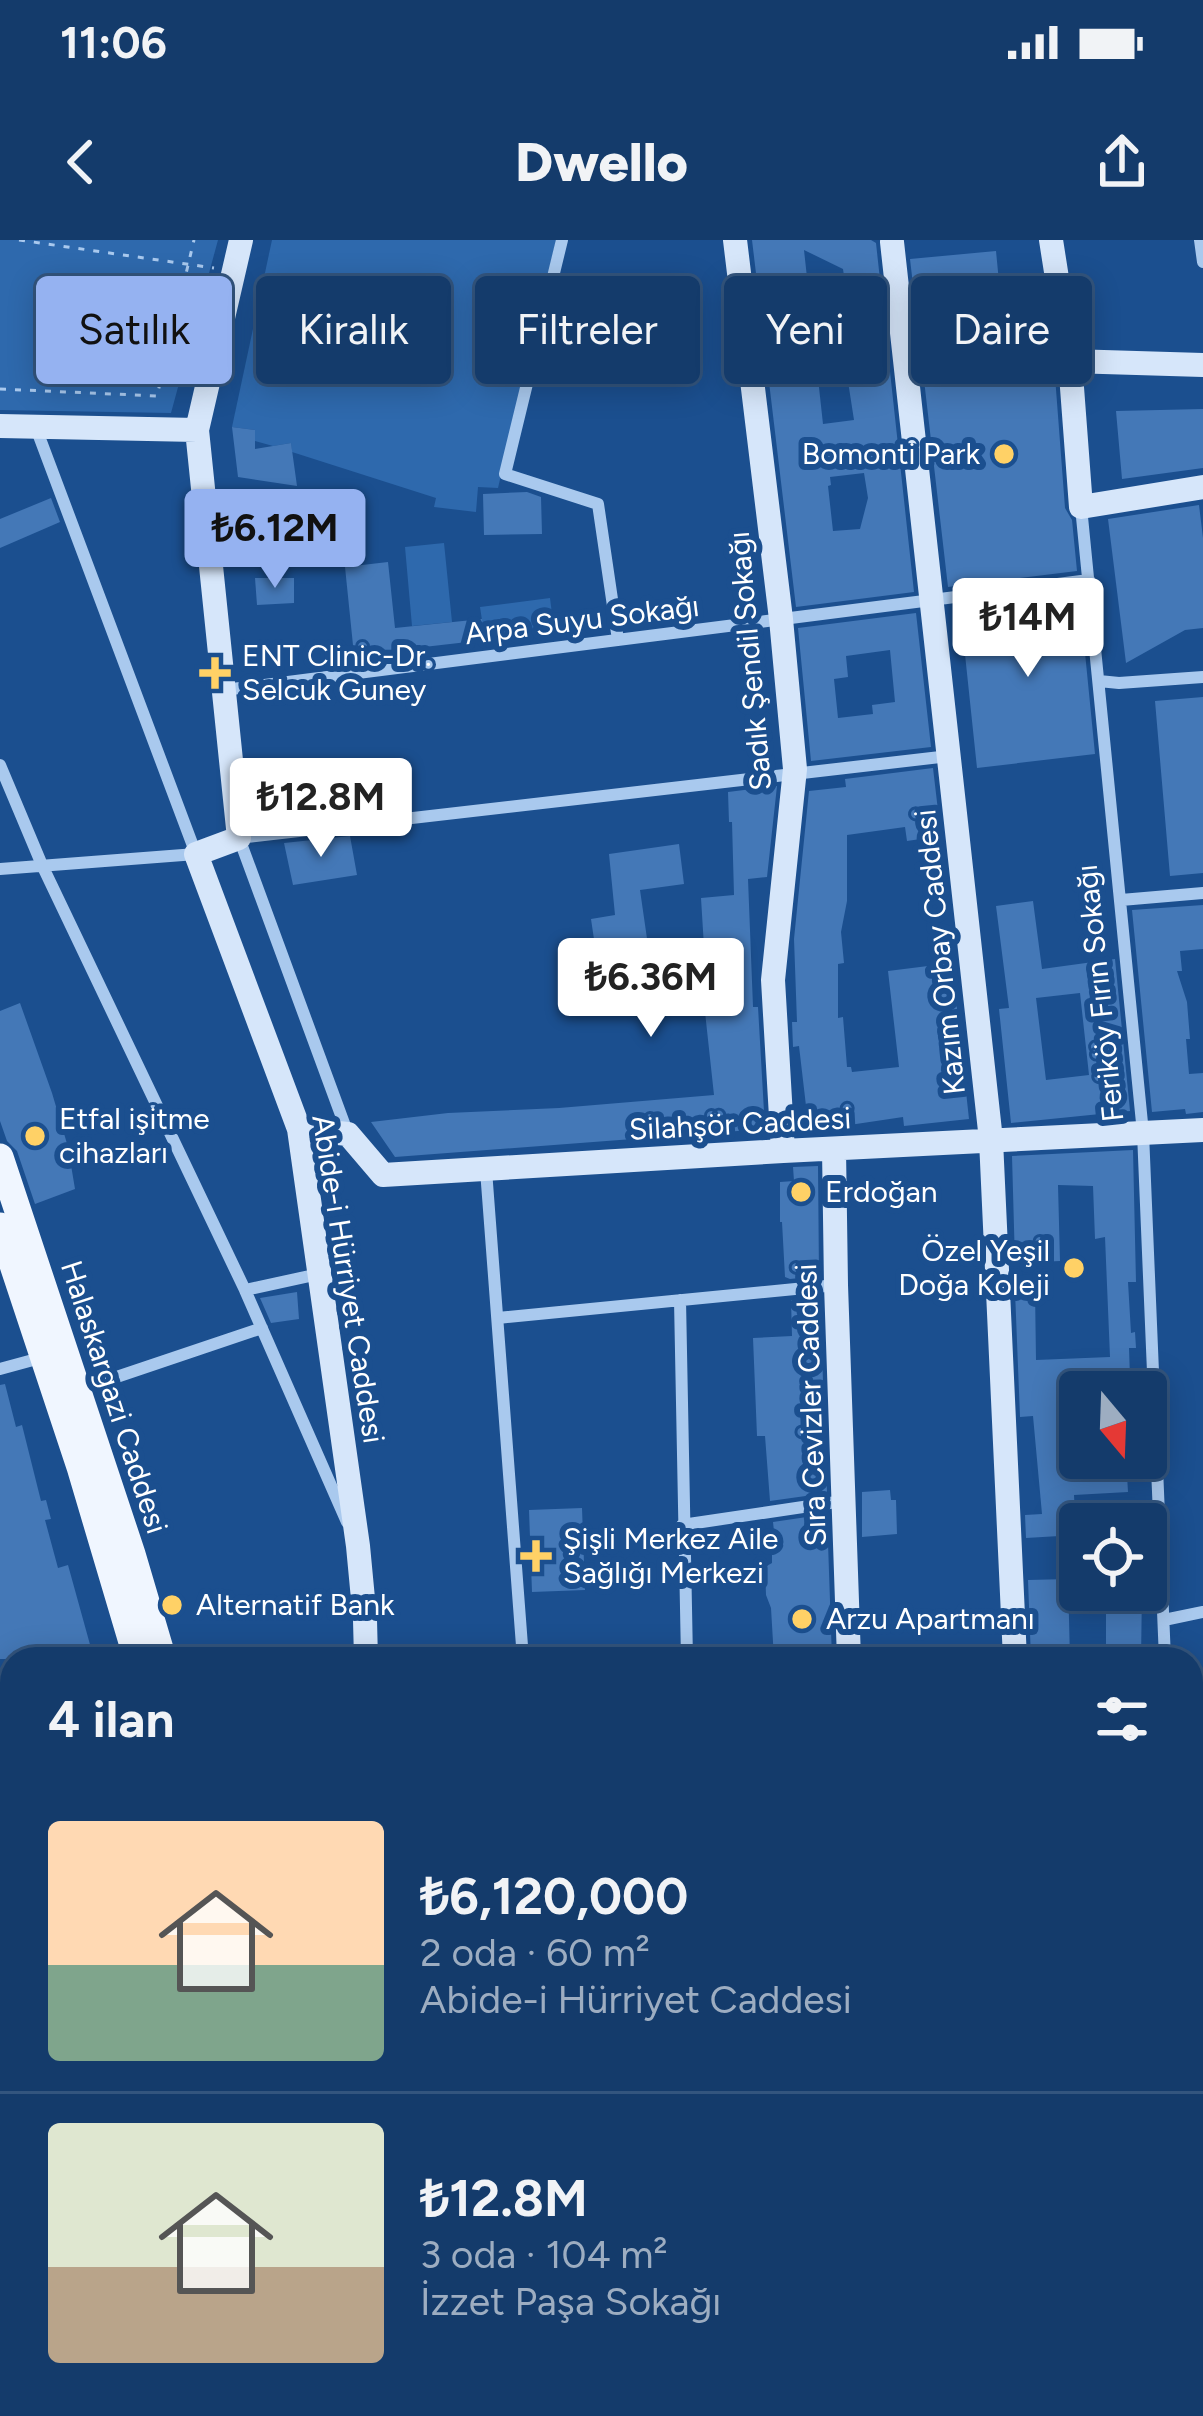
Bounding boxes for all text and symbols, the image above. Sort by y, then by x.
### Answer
text: 11:06 [60,15,167,69]
icon: back [48,129,114,195]
icon: share [1089,129,1155,195]
text: Dwello [515,130,688,195]
chip: Satılık [36,276,232,384]
chip: Kiralık [256,276,451,384]
chip: Filtreler [475,276,700,384]
chip: Yeni [724,276,887,384]
chip: Daire [911,276,1092,384]
place label: Bomonti Park [802,435,980,472]
marker: Bomonti Park [991,441,1017,467]
pin: ₺6.12M [177,489,373,591]
text: ₺6.12M [211,504,339,551]
street label: Sadık Şendil Sokağı [720,530,779,792]
pin: ₺14M [957,578,1099,680]
street label: Arpa Suyu Sokağı [463,587,701,652]
text: ₺14M [980,593,1076,640]
place label: ENT Clinic-Dr. Selcuk Guney [242,637,432,708]
marker: ENT Clinic-Dr. Selcuk Guney [199,657,231,689]
pin: ₺12.8M [223,758,419,860]
text: ₺12.8M [257,773,385,820]
street label: Kazım Orbay Caddesi [906,808,973,1097]
street label: Feriköy Fırın Sokağı [1068,863,1131,1123]
pin: ₺6.36M [553,938,749,1040]
text: ₺6.36M [585,953,717,1000]
street label: Silahşör Caddesi [628,1099,852,1148]
place label: Etfal işitme cihazları [59,1100,210,1171]
street label: Abide-i Hürriyet Caddesi [304,1112,393,1446]
marker: Etfal işitme cihazları [22,1123,48,1149]
place label: Erdoğan [825,1173,938,1210]
marker: Erdoğan [788,1179,814,1205]
place label: Özel Yeşil Doğa Koleji [898,1232,1050,1303]
marker: Özel Yeşil Doğa Koleji [1061,1255,1087,1281]
street label: Halaskargazi Caddesi [53,1256,176,1538]
street label: Sıra Cevizler Caddesi [787,1263,834,1547]
north arrow [1059,1371,1167,1479]
map controls [1059,1371,1167,1611]
button: locate [1059,1503,1167,1611]
place label: Şişli Merkez Aile Sağlığı Merkezi [563,1520,778,1591]
marker: Şişli Merkez Aile Sağlığı Merkezi [520,1540,552,1572]
place label: Alternatif Bank [196,1586,395,1623]
marker: Alternatif Bank [159,1592,185,1618]
place label: Arzu Apartmanı [826,1600,1035,1637]
marker: Arzu Apartmanı [789,1606,815,1632]
icon: filters [1089,1686,1155,1752]
text: 4 ilan [48,1689,174,1750]
text: ₺6,120,000 [420,1866,688,1927]
icon: home [144,1869,288,2013]
text: 2 oda · 60 m² [420,1929,650,1976]
text: Abide-i Hürriyet Caddesi [420,1976,852,2023]
text: ₺12.8M [420,2168,588,2229]
icon: home [144,2171,288,2315]
text: 3 oda · 104 m² [420,2231,668,2278]
text: İzzet Paşa Sokağı [420,2278,721,2325]

